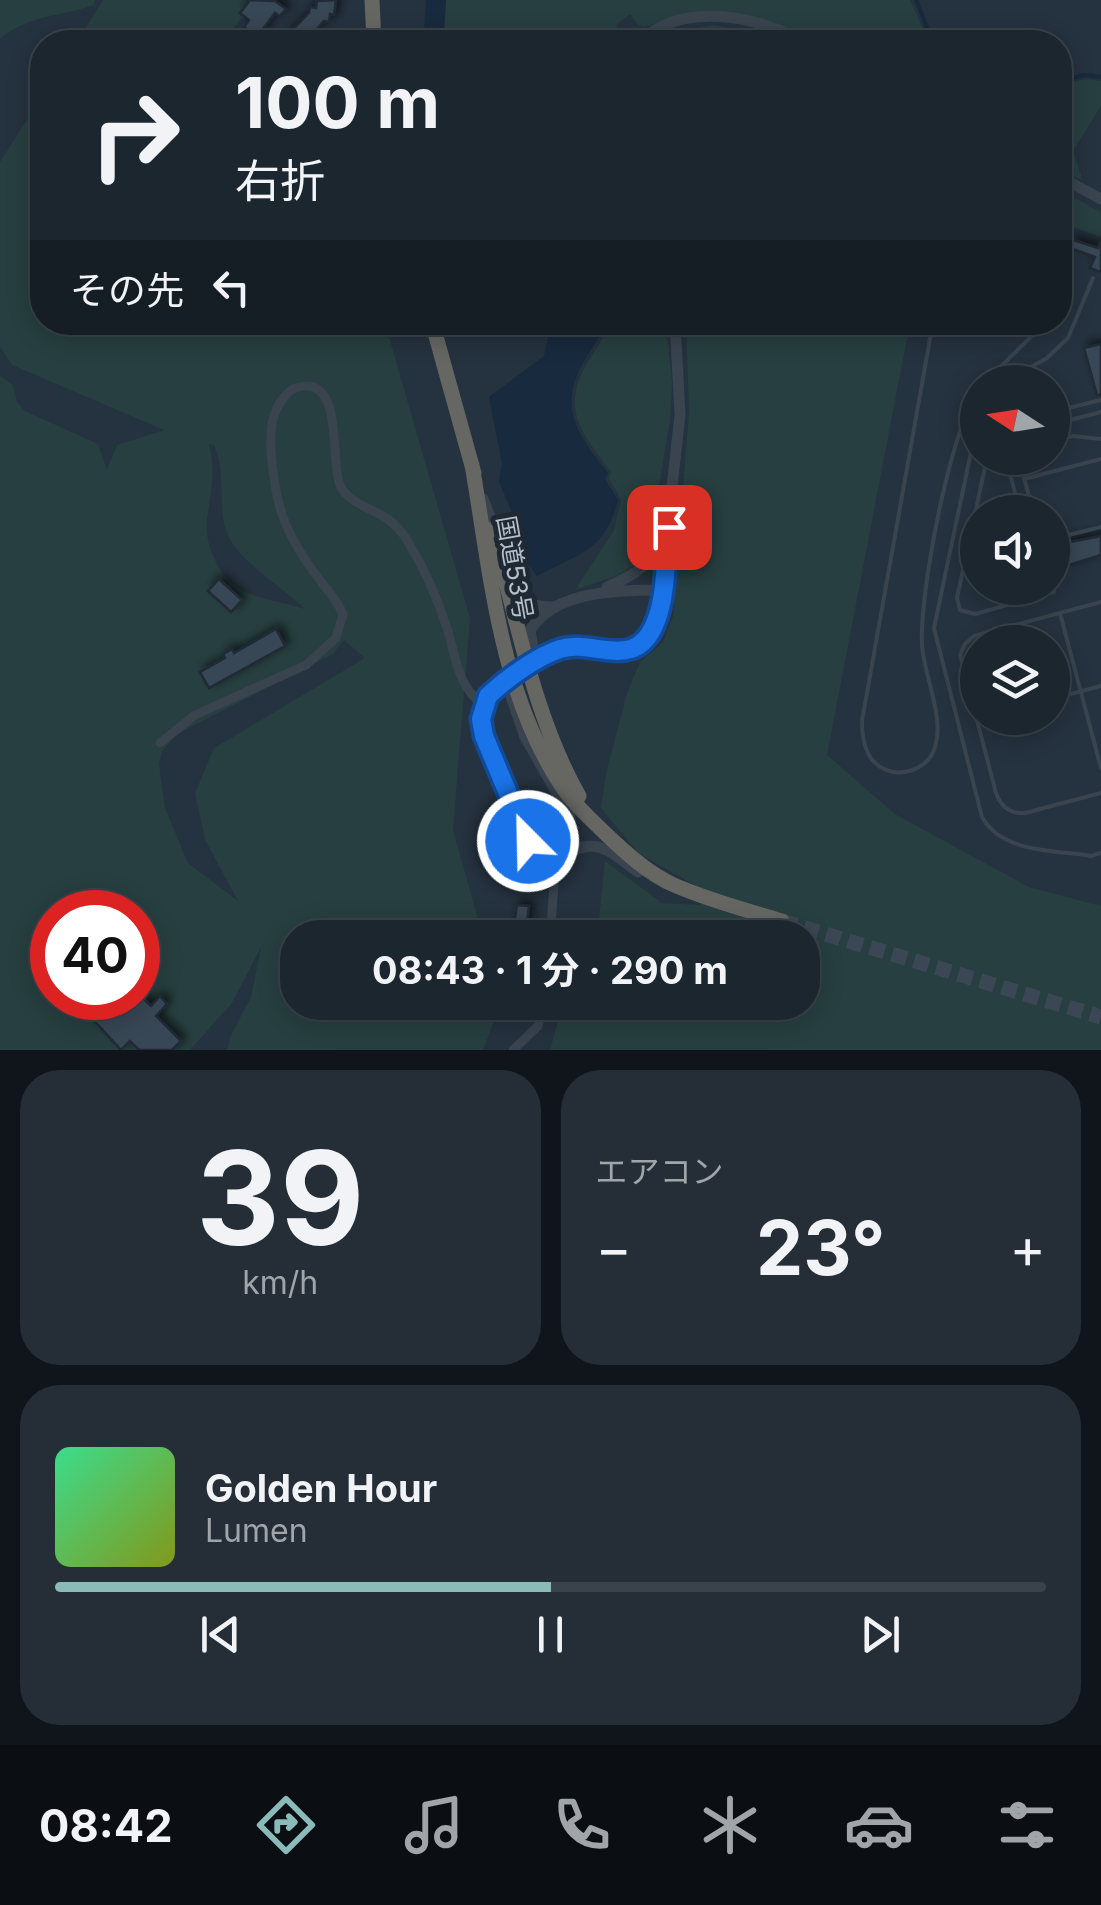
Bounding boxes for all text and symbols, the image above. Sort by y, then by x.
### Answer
text: 100 m [235,60,440,145]
icon: right [70,70,200,200]
text: 右折 [235,153,325,208]
icon: left [204,260,259,315]
text: その先 [70,267,184,313]
north arrow [960,365,1070,475]
map controls [960,365,1070,735]
pin [627,485,712,570]
button: sound [960,495,1070,605]
icon: arrive [642,500,697,555]
street label: 国道53号 [491,513,539,623]
button: layers [960,625,1070,735]
position arrow [476,789,580,893]
speed limit sign: 40 [30,890,160,1020]
text: 08:43 · 1 分 · 290 m [372,947,728,993]
text: 39 [196,1119,364,1276]
text: エアコン [596,1152,724,1191]
text: 23° [756,1202,886,1293]
text: − [596,1215,632,1281]
text: + [1010,1215,1046,1281]
text: km/h [242,1263,318,1302]
text: Golden Hour [205,1465,437,1511]
text: Lumen [205,1511,308,1550]
icon: previous [193,1607,248,1662]
icon: pause [523,1607,578,1662]
icon: next [853,1607,908,1662]
icon: directions [251,1790,321,1860]
icon: music [399,1790,469,1860]
icon: phone [547,1790,617,1860]
icon: climate [695,1790,765,1860]
icon: car [844,1790,914,1860]
icon: filters [992,1790,1062,1860]
text: 08:42 [39,1798,173,1853]

